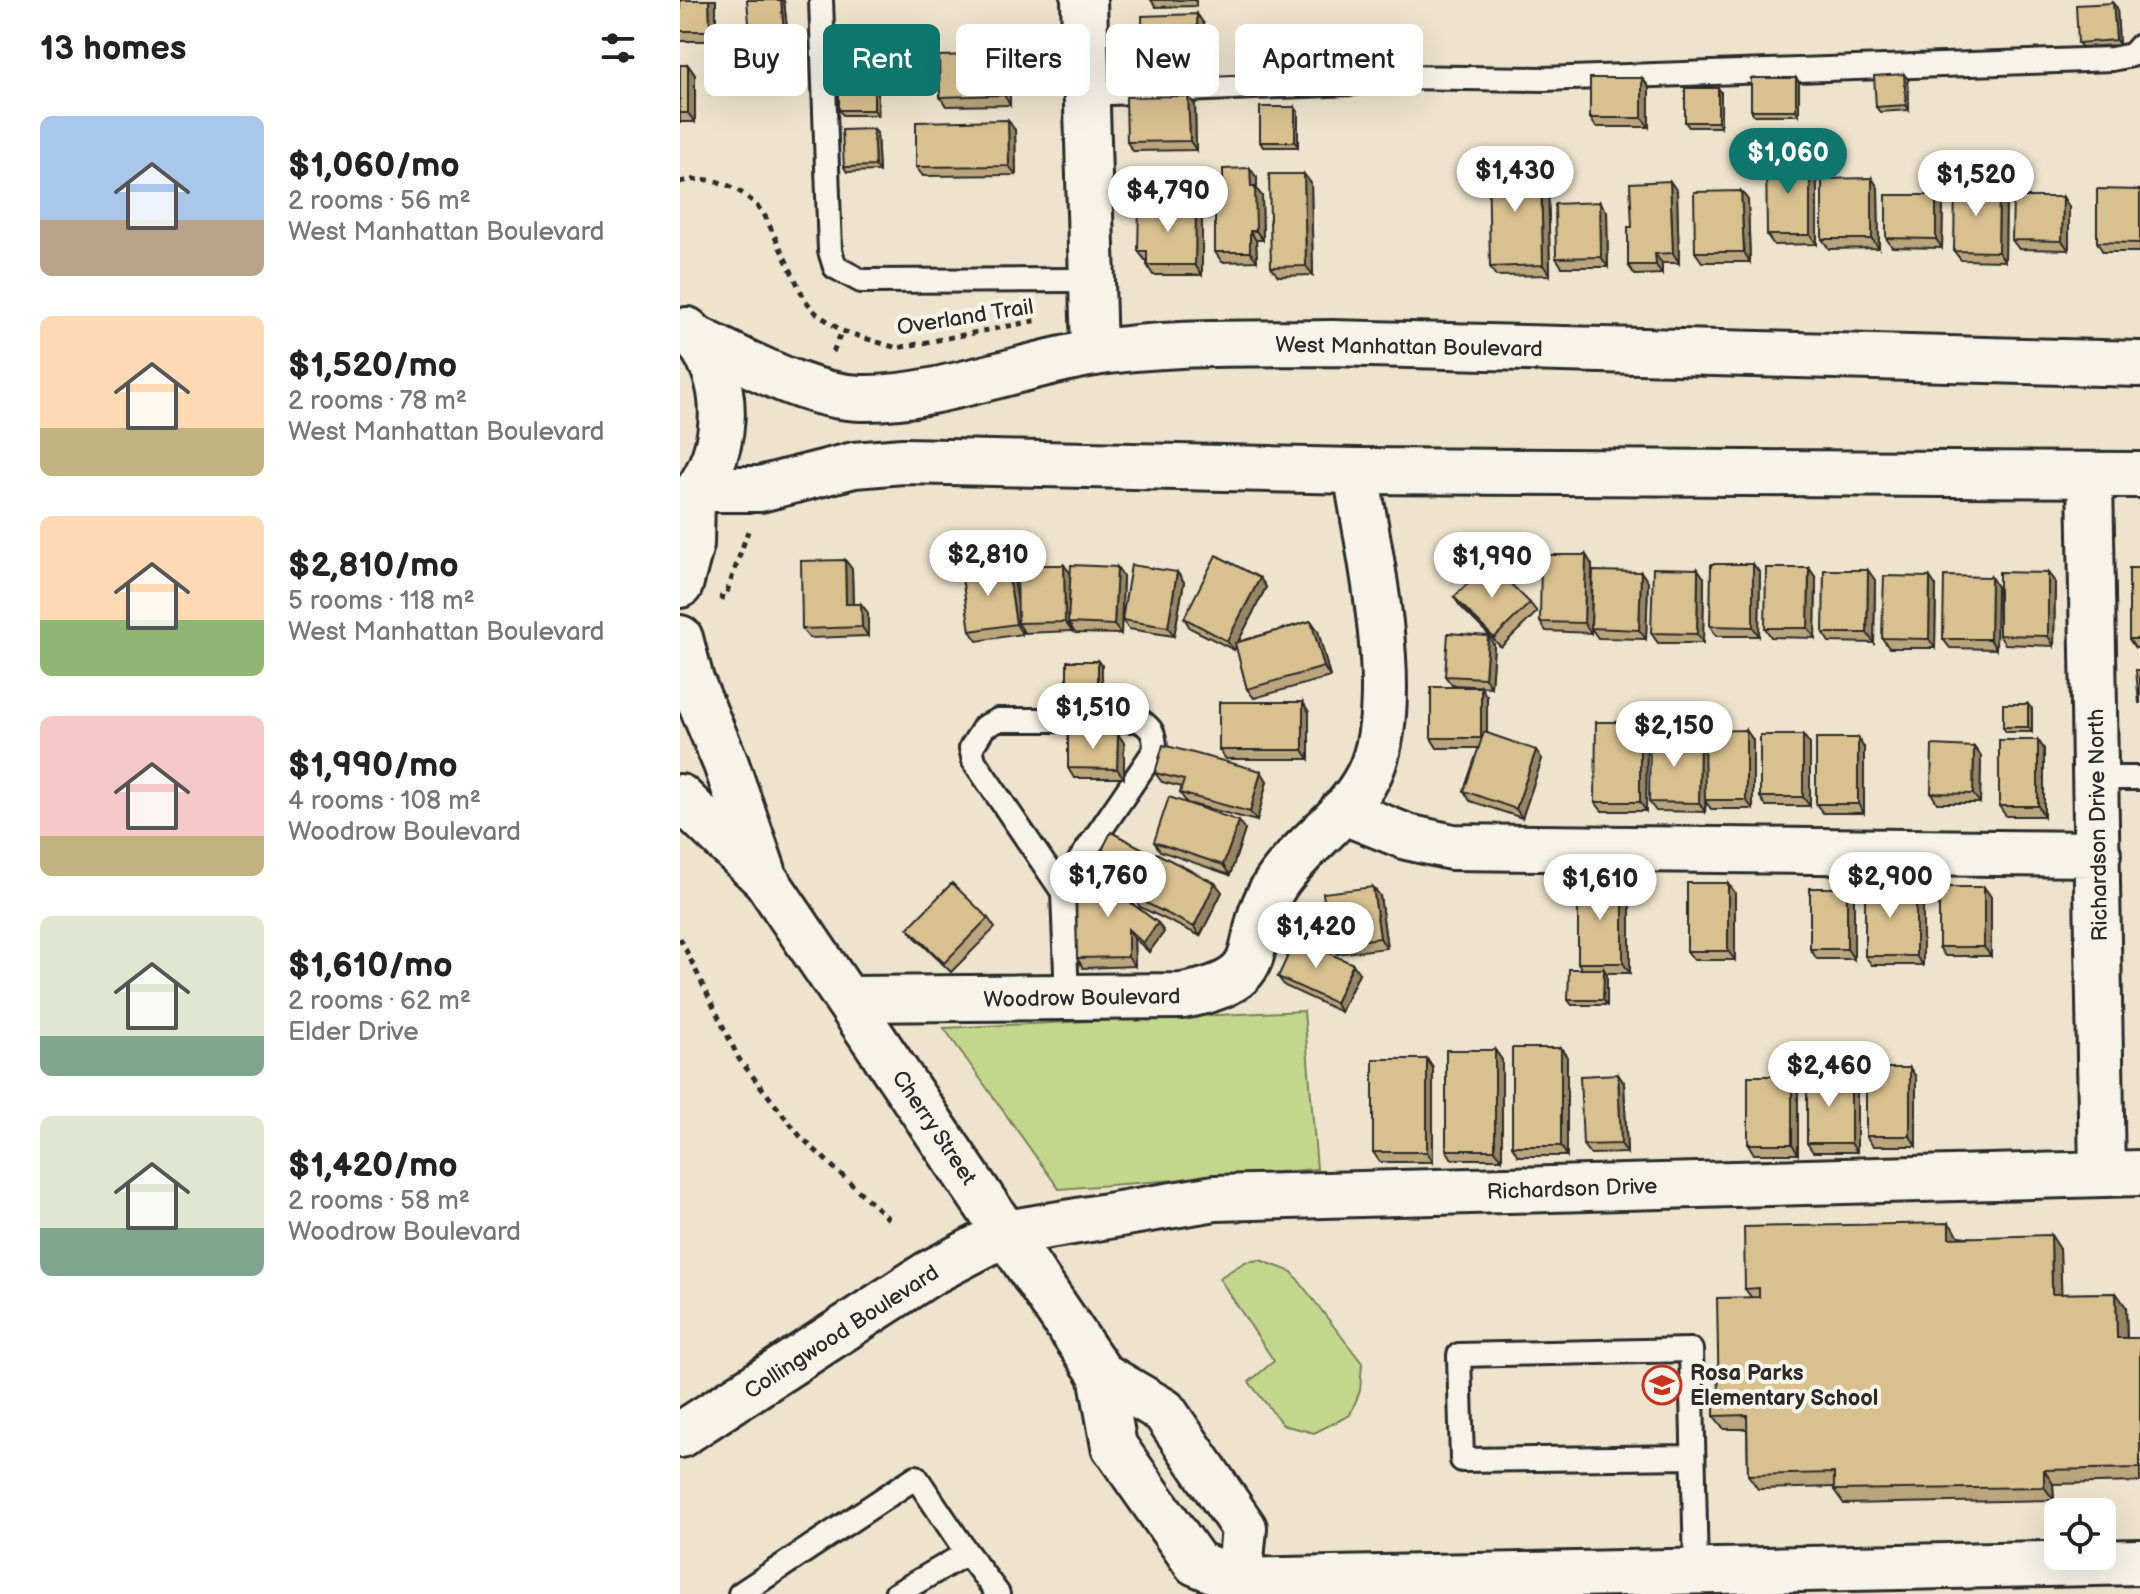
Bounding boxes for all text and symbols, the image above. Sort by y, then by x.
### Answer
chip: Buy [704,24,807,96]
chip: Rent [823,24,940,96]
chip: Filters [956,24,1090,96]
chip: New [1106,24,1219,96]
chip: Apartment [1235,24,1423,96]
icon: filters [596,26,640,70]
text: 13 homes [40,28,187,69]
pin: $1,060 [1723,128,1853,196]
text: $1,060 [1747,138,1829,169]
text: $1,060/mo [288,145,460,186]
pin: $1,430 [1450,146,1580,214]
icon: home [104,148,200,244]
pin: $1,520 [1911,150,2041,218]
text: $1,430 [1475,156,1555,187]
text: $1,520 [1936,160,2016,191]
pin: $4,790 [1103,166,1233,234]
text: $4,790 [1126,176,1210,207]
text: 2 rooms · 56 m² [288,186,471,217]
text: West Manhattan Boulevard [288,217,604,248]
street label: Overland Trail [895,293,1035,342]
street label: West Manhattan Boulevard [1275,332,1543,363]
text: $1,520/mo [288,345,457,386]
icon: home [104,348,200,444]
text: 2 rooms · 78 m² [288,386,467,417]
text: West Manhattan Boulevard [288,417,604,448]
pin: $2,810 [923,530,1053,598]
pin: $1,990 [1427,532,1557,600]
text: $2,810 [947,540,1029,571]
text: $1,990 [1452,542,1532,573]
text: $2,810/mo [288,545,459,586]
icon: home [104,548,200,644]
text: 5 rooms · 118 m² [288,586,475,617]
text: West Manhattan Boulevard [288,617,604,648]
pin: $1,510 [1028,683,1158,751]
text: $1,510 [1055,693,1131,724]
pin: $2,150 [1609,701,1739,769]
street label: Richardson Drive North [2083,708,2114,942]
text: $2,150 [1634,711,1714,742]
text: $1,990/mo [288,745,458,786]
icon: home [104,748,200,844]
text: 4 rooms · 108 m² [288,786,481,817]
text: Woodrow Boulevard [288,817,521,848]
pin: $1,760 [1043,851,1173,919]
pin: $2,900 [1825,852,1955,920]
pin: $1,610 [1535,854,1665,922]
text: $1,760 [1068,861,1148,892]
text: $2,900 [1847,862,1933,893]
text: $1,610 [1562,864,1638,895]
pin: $1,420 [1251,902,1381,970]
text: $1,420 [1276,912,1356,943]
text: $1,610/mo [288,945,453,986]
icon: home [104,948,200,1044]
street label: Woodrow Boulevard [983,983,1181,1014]
text: 2 rooms · 62 m² [288,986,471,1017]
text: Elder Drive [288,1017,419,1048]
pin: $2,460 [1764,1041,1894,1109]
text: $2,460 [1786,1051,1872,1082]
street label: Cherry Street [886,1065,982,1190]
text: $1,420/mo [288,1145,458,1186]
icon: home [104,1148,200,1244]
street label: Richardson Drive [1486,1173,1658,1206]
text: 2 rooms · 58 m² [288,1186,470,1217]
text: Woodrow Boulevard [288,1217,521,1248]
street label: Collingwood Boulevard [739,1259,944,1405]
place label: Rosa Parks Elementary School [1690,1360,1878,1412]
school or university icon: Rosa Parks Elementary School [1641,1364,1683,1406]
map controls [2044,1498,2116,1570]
button: locate [2044,1498,2116,1570]

